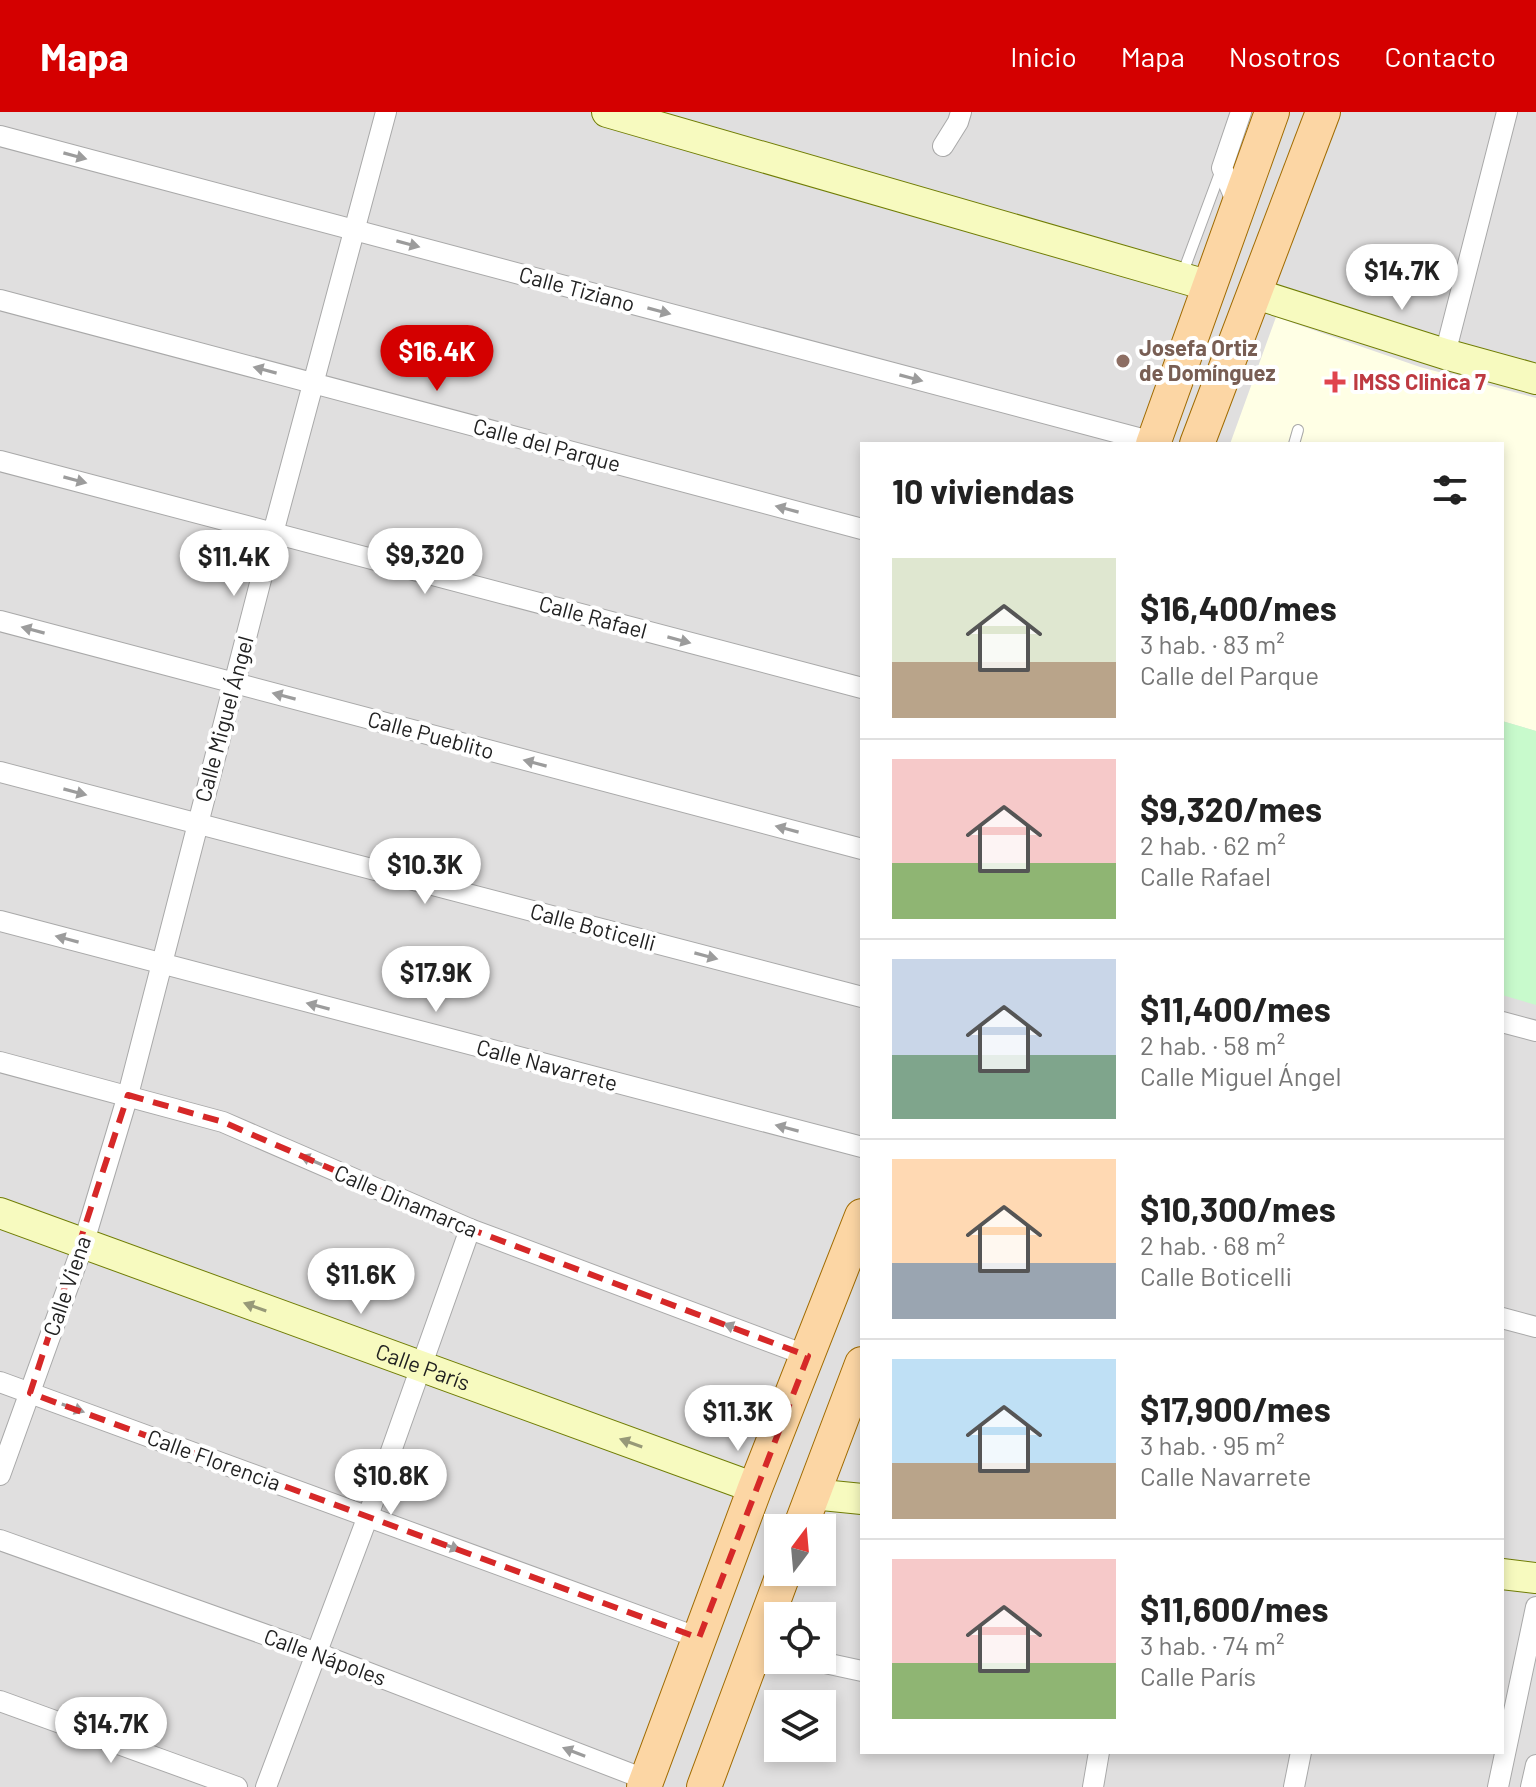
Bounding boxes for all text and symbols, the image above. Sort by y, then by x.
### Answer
text: Mapa [40,33,129,79]
text: Inicio [1010,39,1077,73]
text: Mapa [1121,39,1185,73]
text: Nosotros [1229,39,1341,73]
text: Contacto [1385,39,1496,73]
one-way arrow [63,151,88,163]
one-way arrow [395,239,420,251]
pin: $14.7K [1337,244,1467,312]
text: $14.7K [1364,254,1440,285]
street label: Calle Tiziano [516,260,638,316]
one-way arrow [648,305,672,318]
pin: $16.4K [372,325,502,393]
place label: Josefa Ortiz de Domínguez [1139,334,1276,385]
text: $16.4K [398,335,476,366]
marker: Josefa Ortiz de Domínguez [1114,352,1132,370]
one-way arrow [252,364,277,376]
place label: IMSS Clinica 7 [1353,368,1486,394]
marker: IMSS Clinica 7 [1324,371,1346,393]
one-way arrow [898,372,923,384]
street label: Calle del Parque [471,412,624,476]
icon: filters [1428,468,1472,512]
text: 10 viviendas [892,470,1074,511]
one-way arrow [63,475,88,487]
one-way arrow [774,502,798,515]
pin: $9,320 [360,528,490,596]
pin: $11.4K [169,530,299,598]
text: $9,320 [386,538,465,569]
text: $11.4K [198,540,270,571]
text: $16,400/mes [1140,587,1337,628]
street label: Calle Rafael [536,589,650,643]
icon: home [956,590,1052,686]
one-way arrow [20,623,44,636]
text: 3 hab. · 83 m² [1140,628,1285,659]
street label: Calle Miguel Ángel [188,633,258,804]
one-way arrow [666,634,691,646]
text: Calle del Parque [1140,659,1319,690]
one-way arrow [271,689,296,702]
street label: Calle Pueblito [365,705,497,763]
one-way arrow [523,756,548,768]
one-way arrow [63,786,88,798]
text: $9,320/mes [1140,788,1322,829]
icon: home [956,791,1052,887]
one-way arrow [774,823,799,835]
text: 2 hab. · 62 m² [1140,829,1286,860]
pin: $10.3K [360,838,490,906]
text: $10.3K [387,848,463,879]
text: Calle Rafael [1140,860,1271,891]
street label: Calle Boticelli [528,897,659,955]
one-way arrow [54,933,79,945]
pin: $17.9K [371,946,501,1014]
one-way arrow [694,951,719,963]
text: $17.9K [400,956,472,987]
text: $11,400/mes [1140,988,1331,1029]
icon: home [956,991,1052,1087]
one-way arrow [306,999,331,1011]
text: 2 hab. · 58 m² [1140,1029,1285,1060]
street label: Calle Navarrete [474,1033,621,1095]
text: Calle Miguel Ángel [1140,1060,1342,1091]
one-way arrow [774,1121,799,1133]
one-way arrow [299,1153,323,1167]
street label: Calle Dinamarca [331,1158,482,1242]
text: $10,300/mes [1140,1188,1336,1229]
icon: home [956,1191,1052,1287]
text: 2 hab. · 68 m² [1140,1229,1285,1260]
street label: Calle Viena [37,1232,95,1339]
pin: $11.6K [296,1248,426,1316]
text: $11.6K [326,1258,396,1289]
text: Calle Boticelli [1140,1260,1292,1291]
one-way arrow [243,1300,267,1312]
one-way arrow [722,1321,746,1334]
street label: Calle París [373,1337,474,1395]
pin: $11.3K [673,1385,803,1453]
text: $17,900/mes [1140,1388,1331,1429]
icon: home [956,1391,1052,1487]
text: $11.3K [703,1395,773,1426]
one-way arrow [61,1403,85,1415]
street label: Calle Florencia [144,1423,285,1495]
text: 3 hab. · 95 m² [1140,1429,1285,1460]
one-way arrow [619,1436,643,1449]
pin: $10.8K [326,1449,456,1517]
text: $10.8K [353,1459,429,1490]
text: Calle Navarrete [1140,1460,1311,1491]
north arrow [764,1514,836,1586]
map controls [764,1514,836,1762]
one-way arrow [437,1540,461,1553]
text: $11,600/mes [1140,1588,1329,1629]
icon: home [956,1591,1052,1687]
button: locate [764,1602,836,1674]
street label: Calle Nápoles [261,1622,390,1690]
text: 3 hab. · 74 m² [1140,1629,1284,1660]
text: Calle París [1140,1660,1256,1691]
button: layers [764,1690,836,1762]
pin: $14.7K [46,1697,176,1765]
text: $14.7K [73,1707,149,1738]
one-way arrow [562,1745,586,1758]

